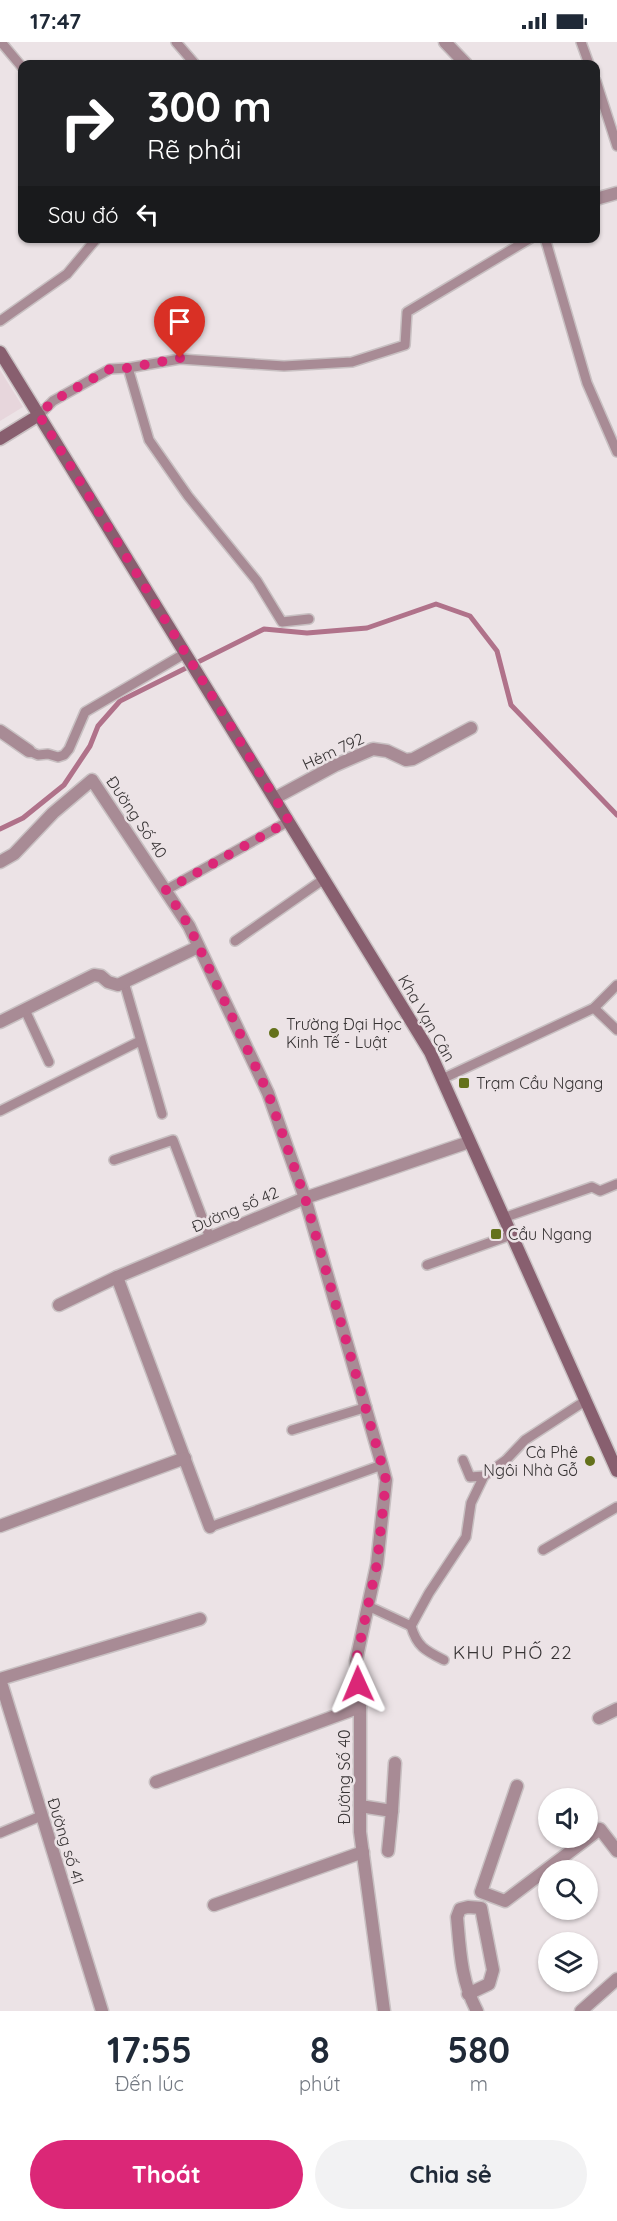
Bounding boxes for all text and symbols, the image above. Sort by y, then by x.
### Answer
text: 17:47 [30,7,81,35]
text: 300 m [147,80,272,133]
icon: right [48,84,126,162]
text: Rẽ phải [147,132,241,166]
icon: left [131,198,164,231]
text: Sau đó [48,201,119,229]
pin [154,296,205,358]
icon: arrive [163,305,196,338]
street label: Hẻm 792 [299,728,367,774]
street label: Đường Số 40 [102,772,172,862]
street label: Kha Vạn Cân [394,971,460,1065]
place label: Trường Đại Học Kinh Tế - Luật [286,1014,402,1052]
marker: Trường Đại Học Kinh Tế - Luật [267,1026,281,1040]
place label: Trạm Cầu Ngang [476,1073,603,1093]
marker: Trạm Cầu Ngang [457,1076,471,1090]
street label: Đường số 42 [188,1182,282,1236]
place label: Cầu Ngang [508,1224,592,1244]
marker: Cầu Ngang [489,1227,503,1241]
place label: Cà Phê Ngôi Nhà Gỗ [483,1442,578,1480]
marker: Cà Phê Ngôi Nhà Gỗ [583,1454,597,1468]
district label: KHU PHỐ 22 [453,1641,573,1664]
position arrow [326,1652,390,1716]
street label: Đường Số 40 [334,1730,354,1824]
map controls [538,1788,598,1992]
button: sound [538,1788,598,1848]
street label: Đường số 41 [43,1795,89,1887]
button: search [538,1860,598,1920]
button: layers [538,1932,598,1992]
text: 17:55 [107,2027,192,2072]
text: 8 [310,2027,330,2072]
text: 580 [447,2027,510,2072]
text: Đến lúc [115,2071,184,2096]
text: phút [299,2071,341,2096]
text: m [470,2071,488,2096]
button: Thoát [30,2140,303,2209]
button: Chia sẻ [315,2140,587,2209]

